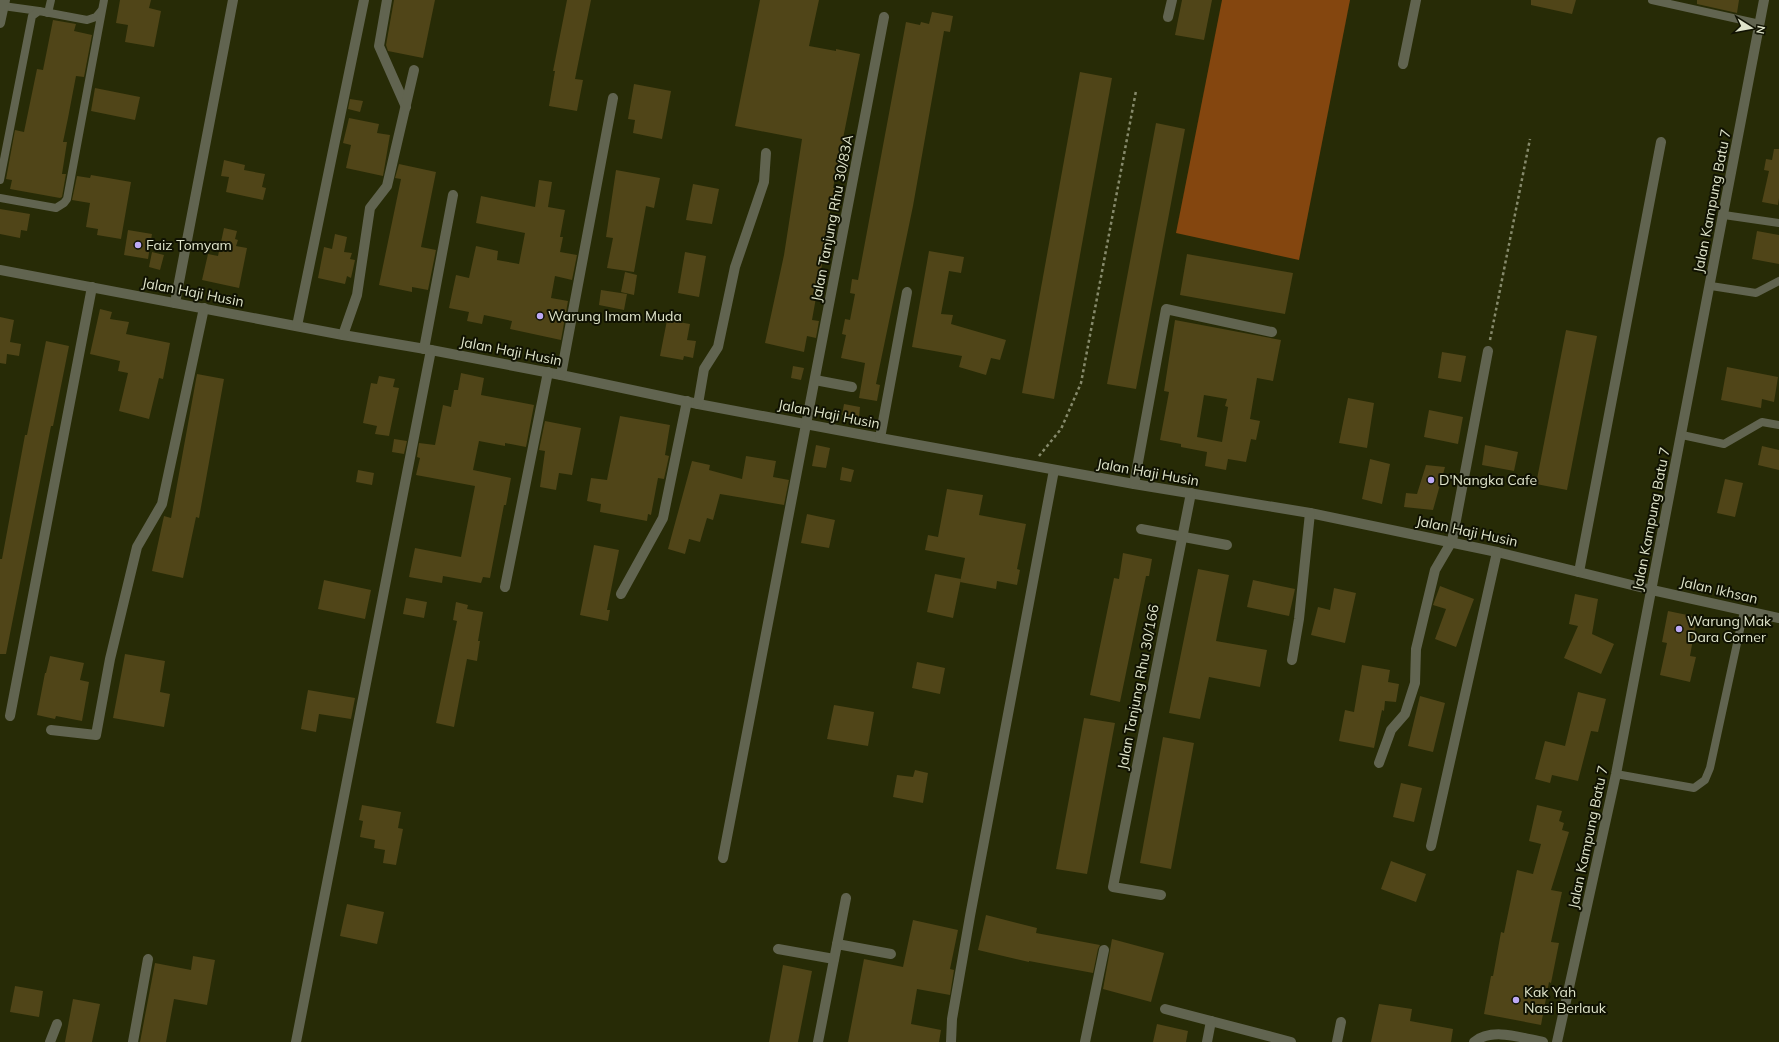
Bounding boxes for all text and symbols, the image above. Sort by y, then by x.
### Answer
north arrow [1731,8,1771,48]
text: N [1753,24,1768,35]
street label: Jalan Kampung Batu 7 [1689,128,1735,274]
street label: Jalan Tanjung Rhu 30/83A [807,132,857,303]
place label: Faiz Tomyam [146,236,232,254]
marker: Faiz Tomyam [133,240,143,250]
street label: Jalan Haji Husin [141,273,245,311]
place label: Warung Imam Muda [548,307,682,325]
marker: Warung Imam Muda [535,311,545,321]
street label: Jalan Haji Husin [459,332,563,370]
street label: Jalan Haji Husin [777,395,881,433]
street label: Jalan Kampung Batu 7 [1628,446,1674,592]
street label: Jalan Haji Husin [1096,454,1200,490]
place label: D'Nangka Cafe [1439,471,1537,489]
marker: D'Nangka Cafe [1426,475,1436,485]
street label: Jalan Haji Husin [1415,511,1519,551]
street label: Jalan Ikhsan [1678,572,1760,608]
street label: Jalan Tanjung Rhu 30/166 [1113,603,1163,771]
place label: Warung Mak Dara Corner [1687,612,1772,646]
marker: Warung Mak Dara Corner [1674,624,1684,634]
street label: Jalan Kampung Batu 7 [1564,764,1612,910]
place label: Kak Yah Nasi Berlauk [1524,983,1607,1017]
marker: Kak Yah Nasi Berlauk [1511,995,1521,1005]

